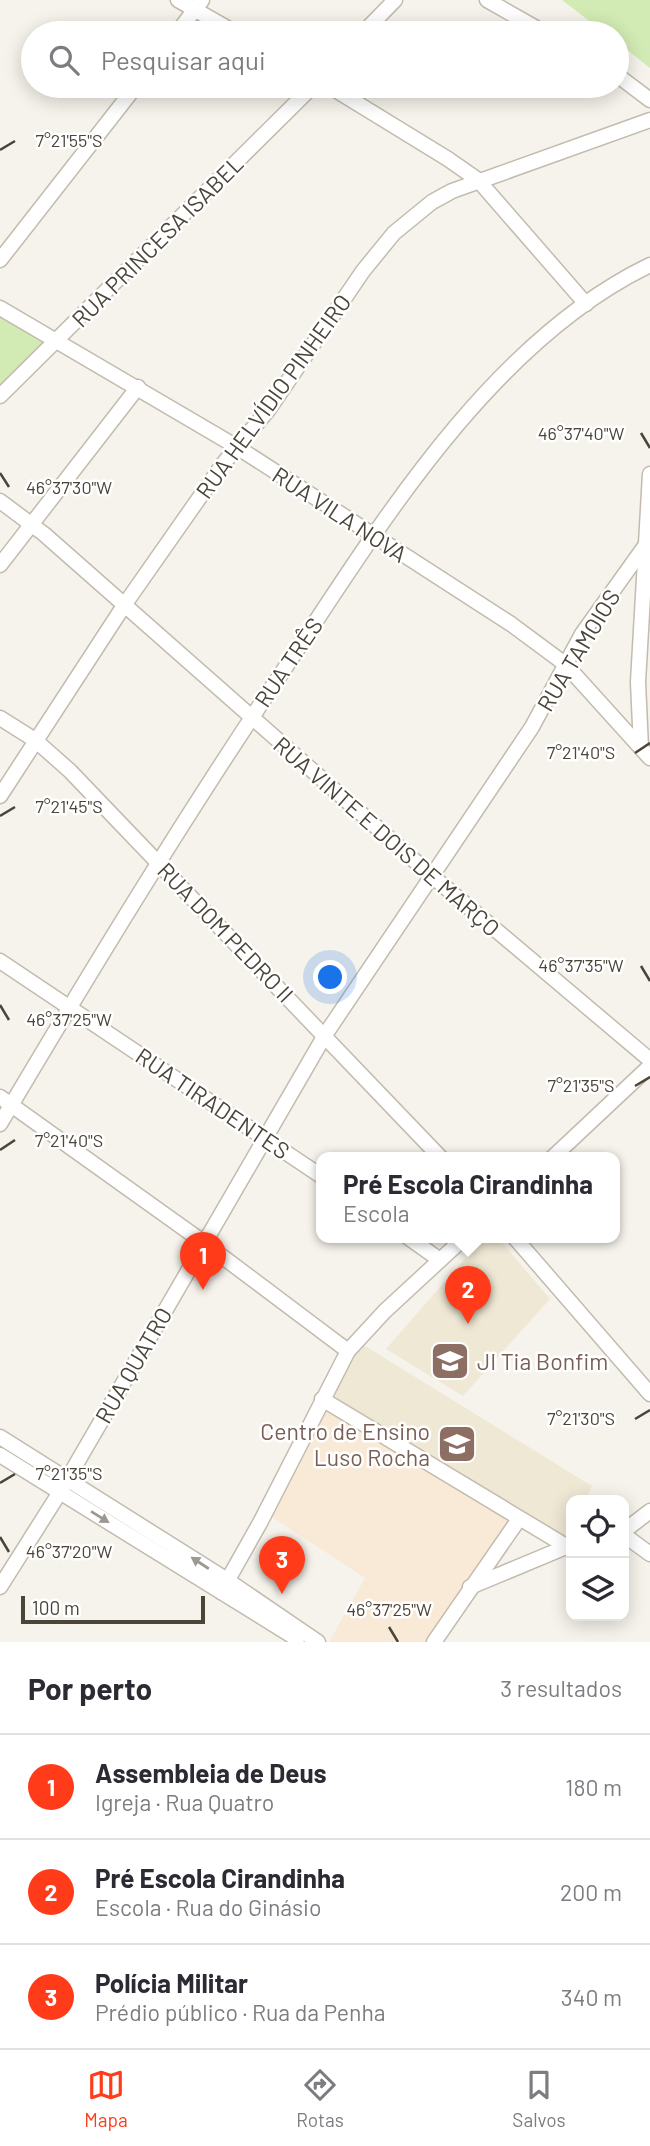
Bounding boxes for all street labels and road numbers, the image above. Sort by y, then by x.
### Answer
street label: RUA PRINCESA ISABEL [65,149,249,333]
street label: RUA HELVÍDIO PINHEIRO [189,288,357,504]
street label: RUA VILA NOVA [268,460,412,568]
street label: RUA TAMOIOS [531,584,625,716]
street label: RUA TRÊS [248,612,328,712]
street label: RUA VINTE E DOIS DE MARÇO [268,730,506,942]
street label: RUA DOM PEDRO II [152,856,300,1008]
street label: RUA TIRADENTES [131,1041,295,1165]
street label: RUA QUATRO [89,1302,177,1428]

